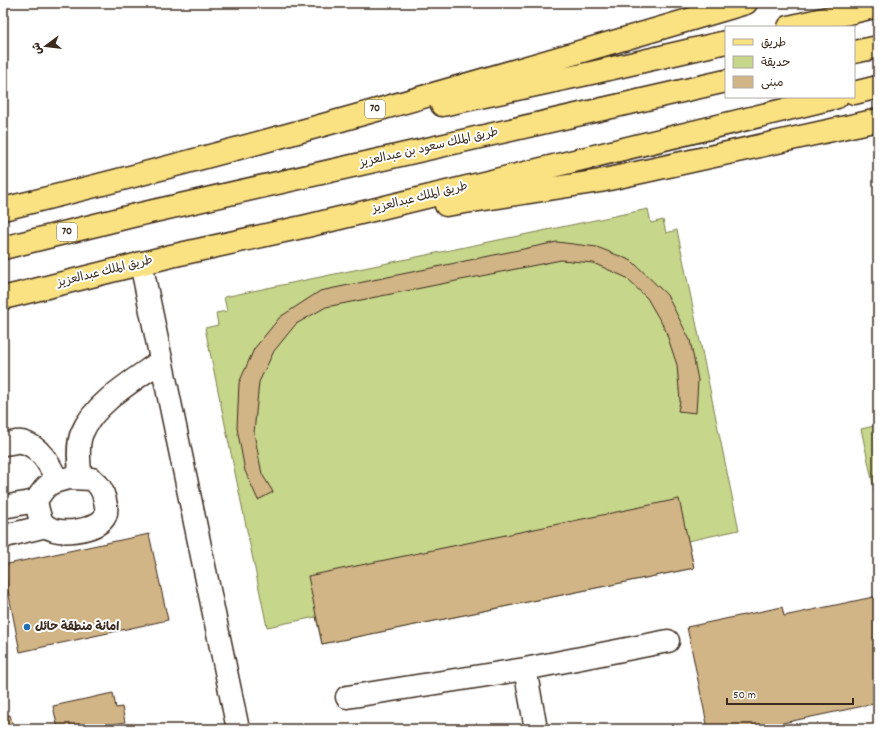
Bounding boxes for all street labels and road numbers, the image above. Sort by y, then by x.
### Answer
road number: 70 [365,100,385,118]
street label: طريق الملك سعود بن عبدالعزيز [357,124,500,172]
street label: طريق الملك عبدالعزيز [369,178,470,218]
road number: 70 [57,223,77,241]
street label: طريق الملك عبدالعزيز [54,252,155,292]

